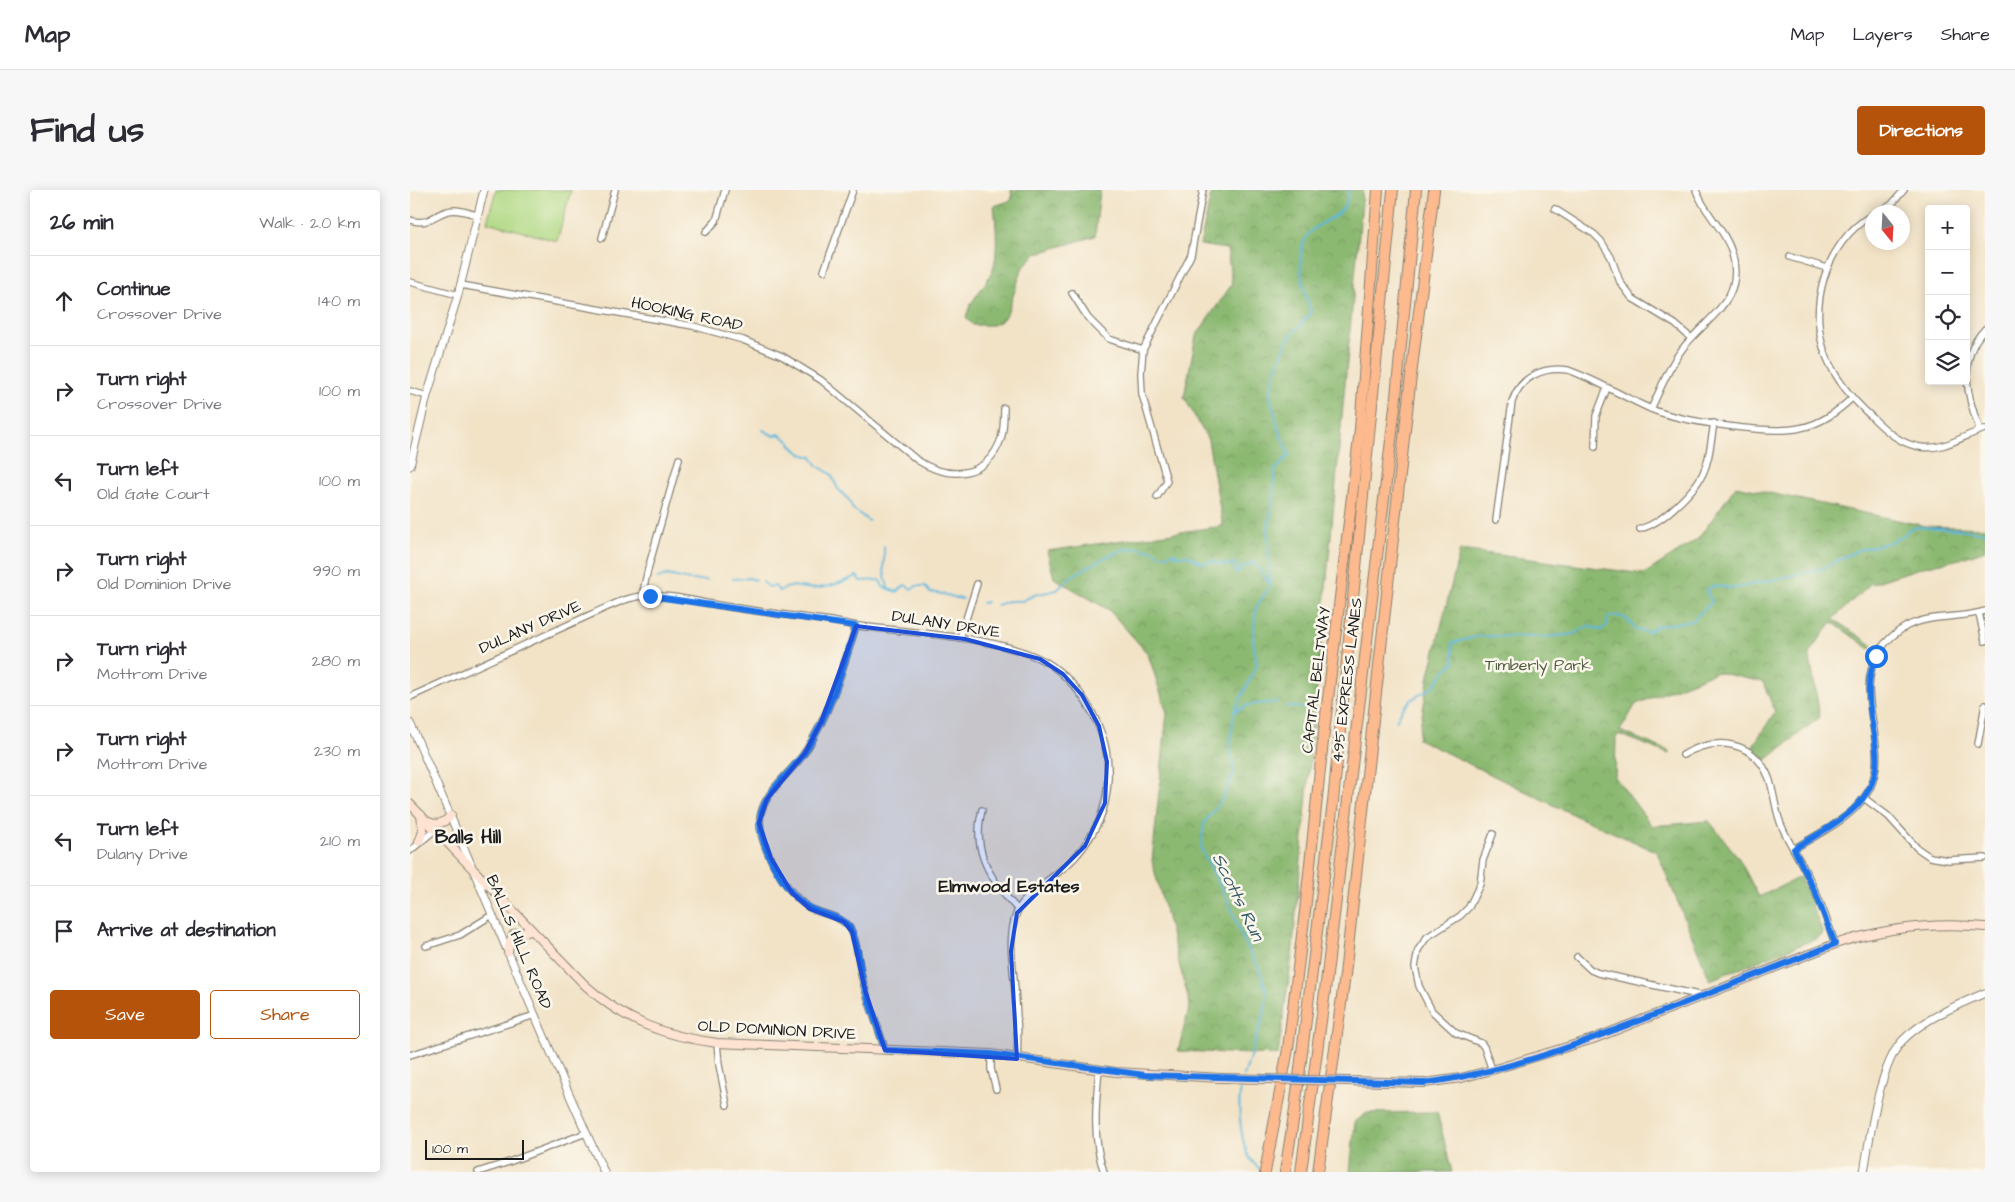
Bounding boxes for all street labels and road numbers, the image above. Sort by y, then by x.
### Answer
street label: HOOKING ROAD [629,291,745,337]
street label: DULANY DRIVE [476,594,585,659]
street label: 495 EXPRESS LANES [1326,596,1368,764]
street label: DULANY DRIVE [890,605,1002,644]
street label: CAPITAL BELTWAY [1296,605,1336,755]
street label: BALLS HILL ROAD [481,871,557,1013]
street label: OLD DOMINION DRIVE [697,1015,857,1045]

